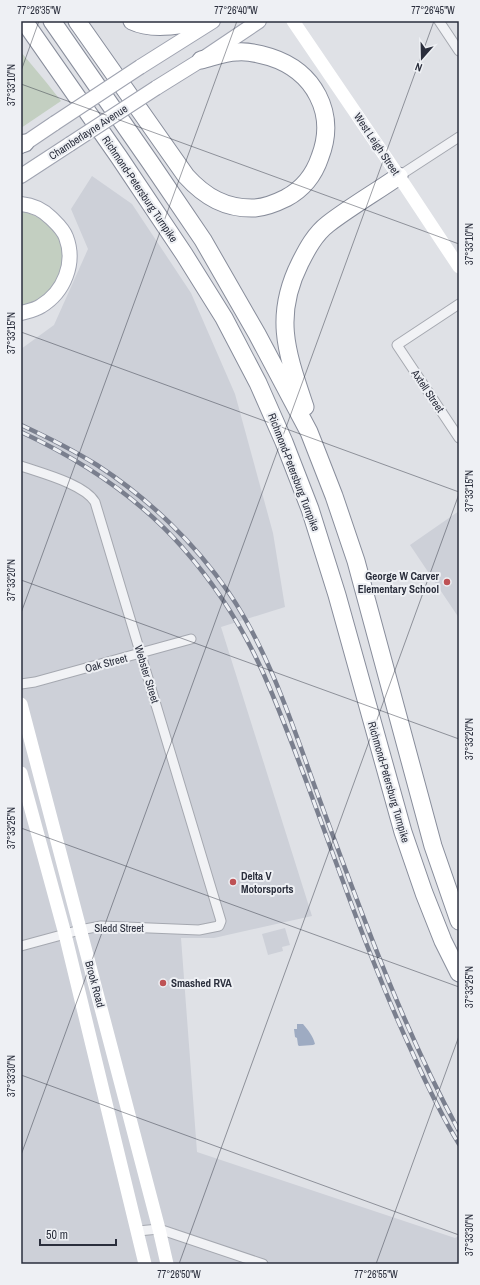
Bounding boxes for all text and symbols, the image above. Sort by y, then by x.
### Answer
text: 77°26'35"W [17,4,61,17]
text: 77°26'40"W [214,4,258,17]
text: 77°26'45"W [411,4,455,17]
north arrow [402,38,442,78]
text: N [413,60,424,75]
text: 37°33'10"N [5,64,18,106]
street label: Chamberlayne Avenue [46,101,130,163]
street label: West Leigh Street [351,110,403,178]
street label: Richmond-Petersburg Turnpike [99,133,181,245]
text: 37°33'10"N [463,223,476,265]
text: 37°33'15"N [5,312,18,354]
street label: Axtell Street [408,366,448,415]
street label: Richmond-Petersburg Turnpike [265,411,323,533]
text: 37°33'15"N [463,470,476,512]
text: 37°33'20"N [5,559,18,601]
place label: George W Carver Elementary School [358,569,439,596]
marker: George W Carver Elementary School [442,577,452,587]
street label: Webster Street [132,643,163,705]
street label: Oak Street [83,651,129,675]
text: 37°33'20"N [463,718,476,760]
street label: Richmond-Petersburg Turnpike [365,720,413,844]
text: 37°33'25"N [5,807,18,849]
place label: Delta V Motorsports [241,869,294,896]
marker: Delta V Motorsports [228,877,238,887]
street label: Sledd Street [94,921,144,935]
street label: Brook Road [82,959,108,1009]
text: 37°33'25"N [463,966,476,1008]
place label: Smashed RVA [171,976,232,990]
marker: Smashed RVA [158,978,168,988]
text: 37°33'30"N [5,1055,18,1097]
text: 37°33'30"N [463,1214,476,1256]
scale bar [40,1221,116,1247]
text: 50 m [46,1227,68,1243]
text: 77°26'50"W [157,1268,201,1281]
text: 77°26'55"W [354,1268,398,1281]

